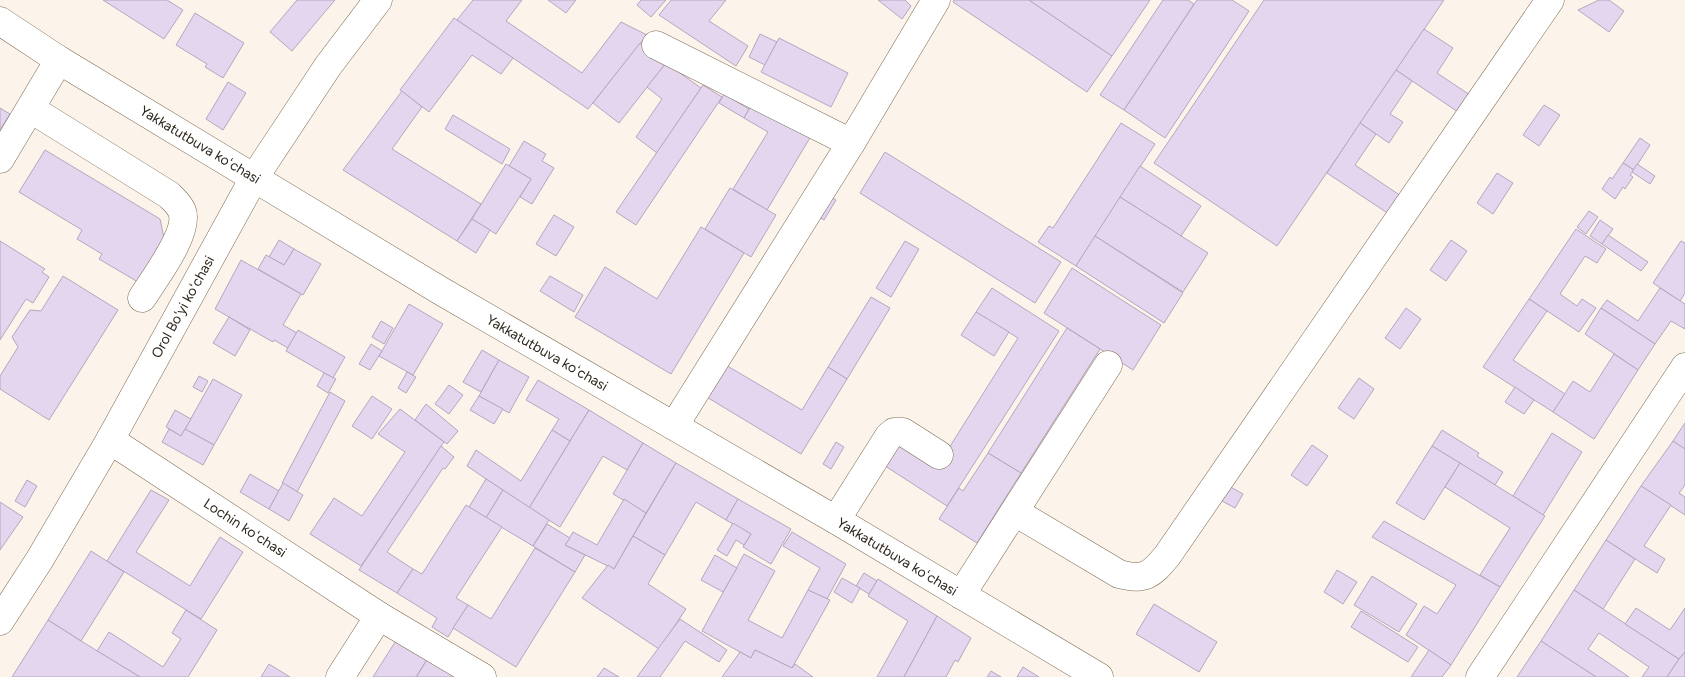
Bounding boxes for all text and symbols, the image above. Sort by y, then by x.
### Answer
street label: Yakkatutbuva koʻchasi [137,102,263,188]
street label: Orol Boʻyi koʻchasi [148,253,218,361]
street label: Yakkatutbuva koʻchasi [483,311,611,395]
street label: Lochin koʻchasi [200,495,290,561]
street label: Yakkatutbuva koʻchasi [834,514,960,600]

